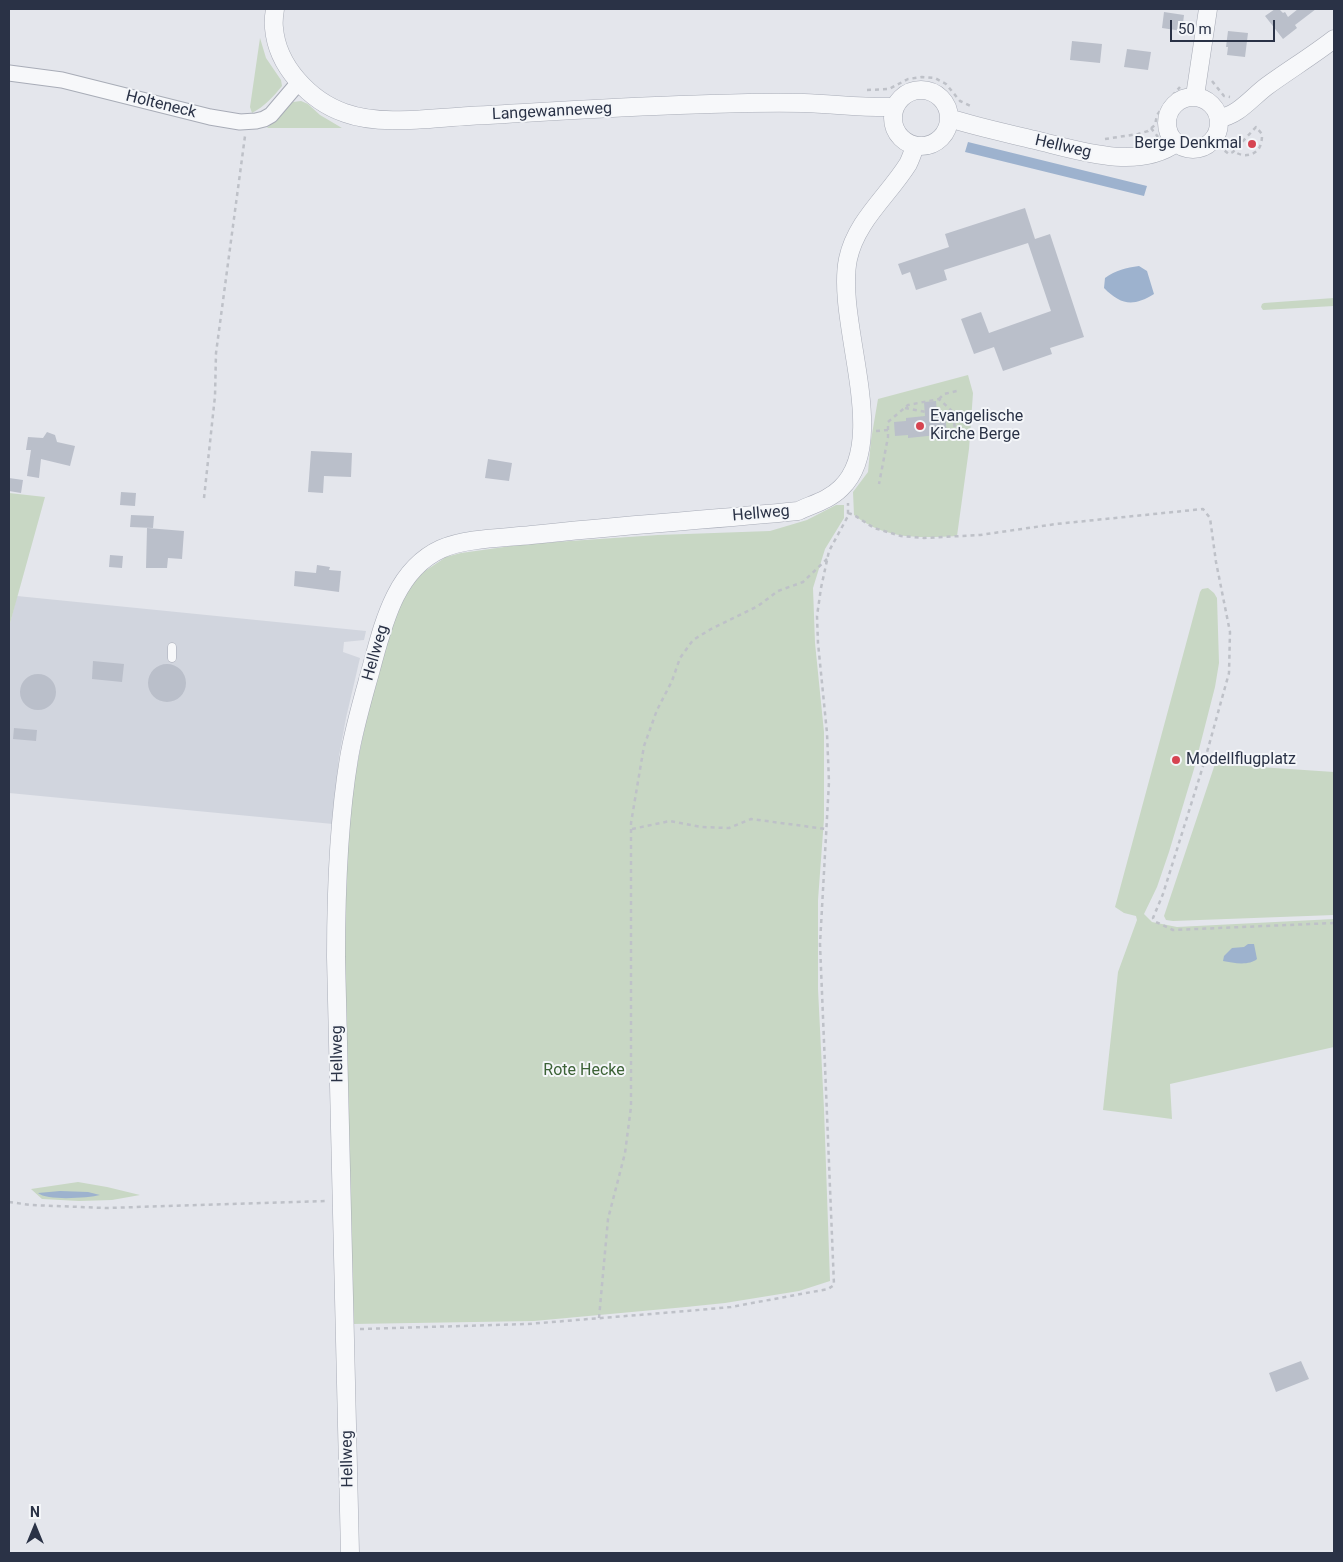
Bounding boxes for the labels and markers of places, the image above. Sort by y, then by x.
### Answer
place label: Berge Denkmal [1134,134,1242,154]
marker: Berge Denkmal [1246,138,1258,150]
place label: Evangelische Kirche Berge [930,407,1023,445]
marker: Evangelische Kirche Berge [914,420,926,432]
place label: Modellflugplatz [1186,750,1296,770]
marker: Modellflugplatz [1170,754,1182,766]

